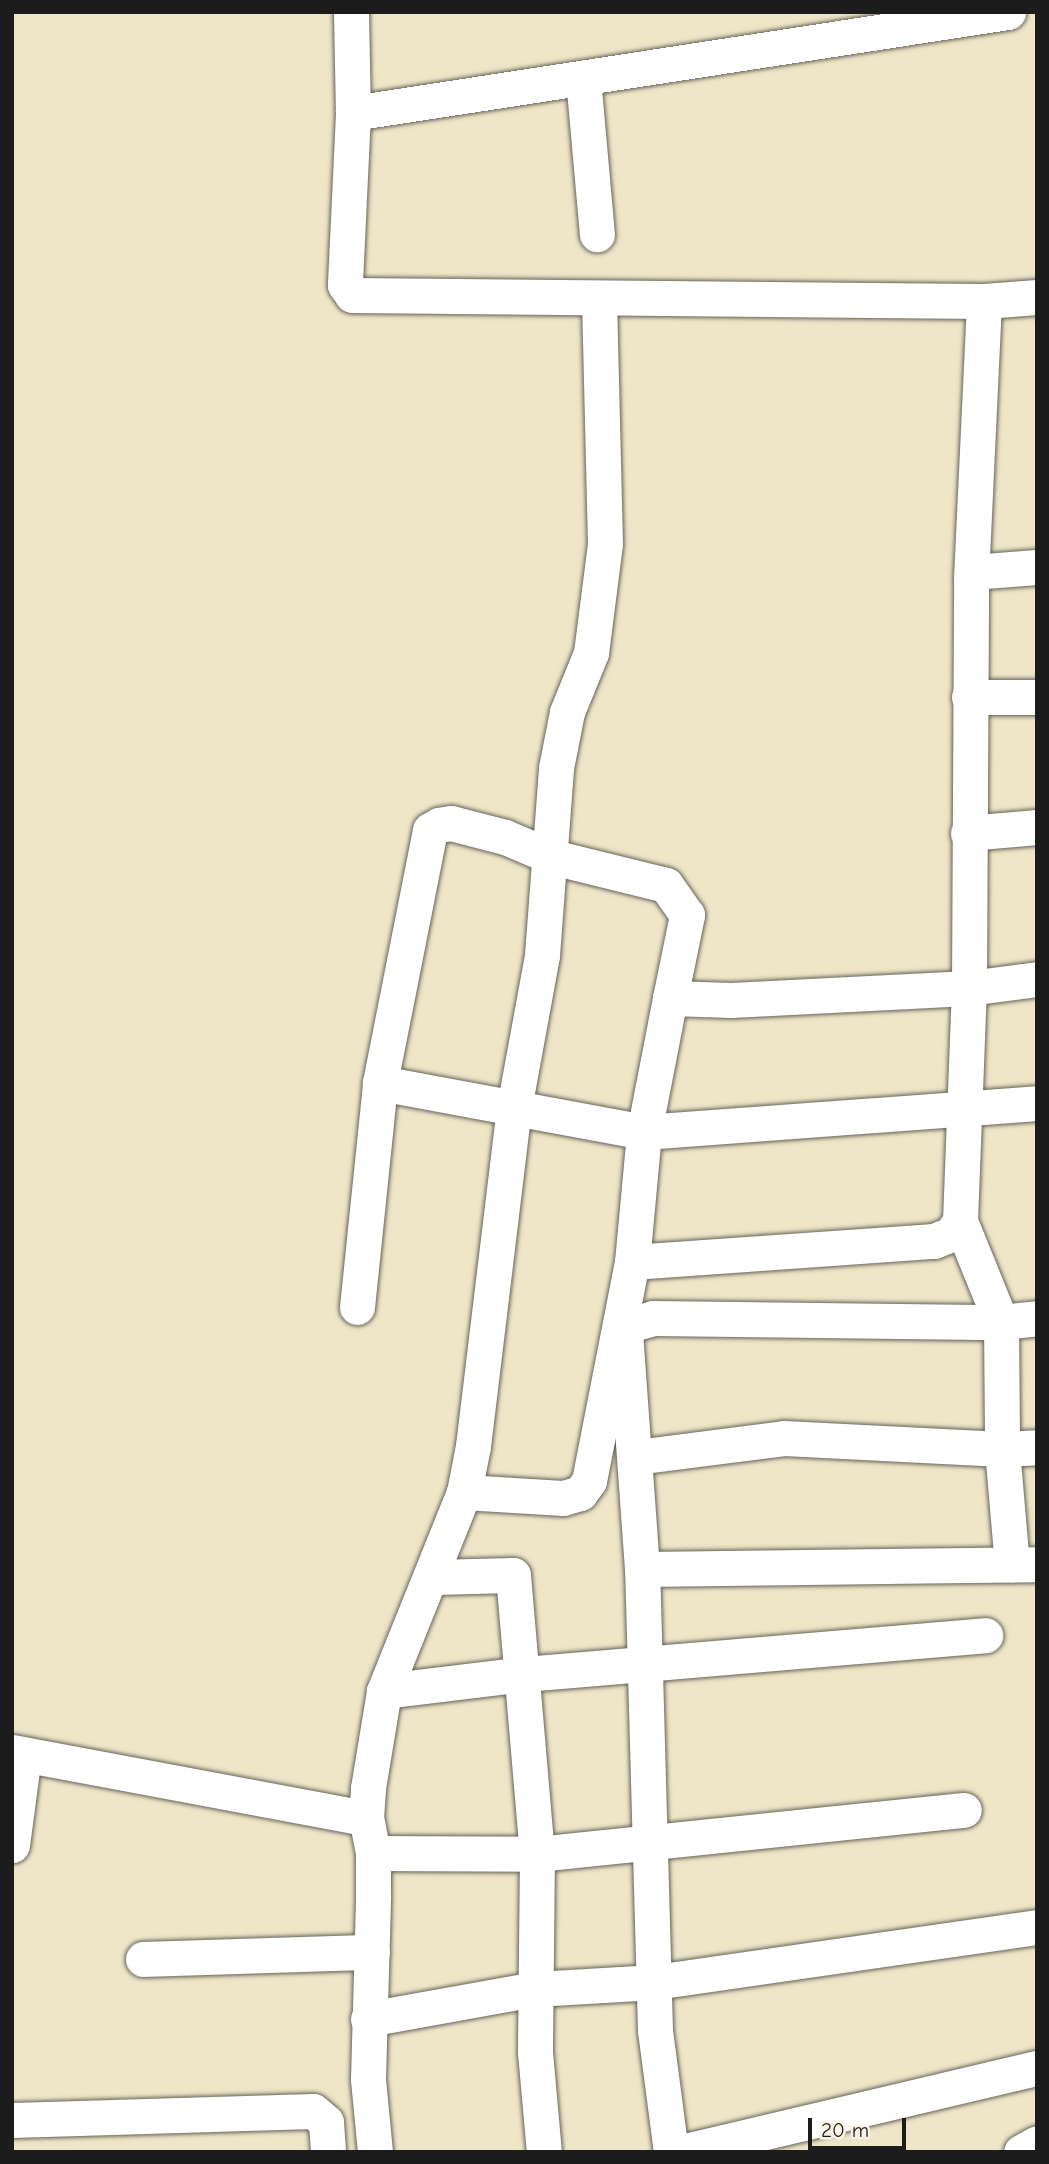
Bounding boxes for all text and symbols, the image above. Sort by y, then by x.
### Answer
scale bar [811,2104,909,2148]
text: 20 m [821,2118,869,2142]

